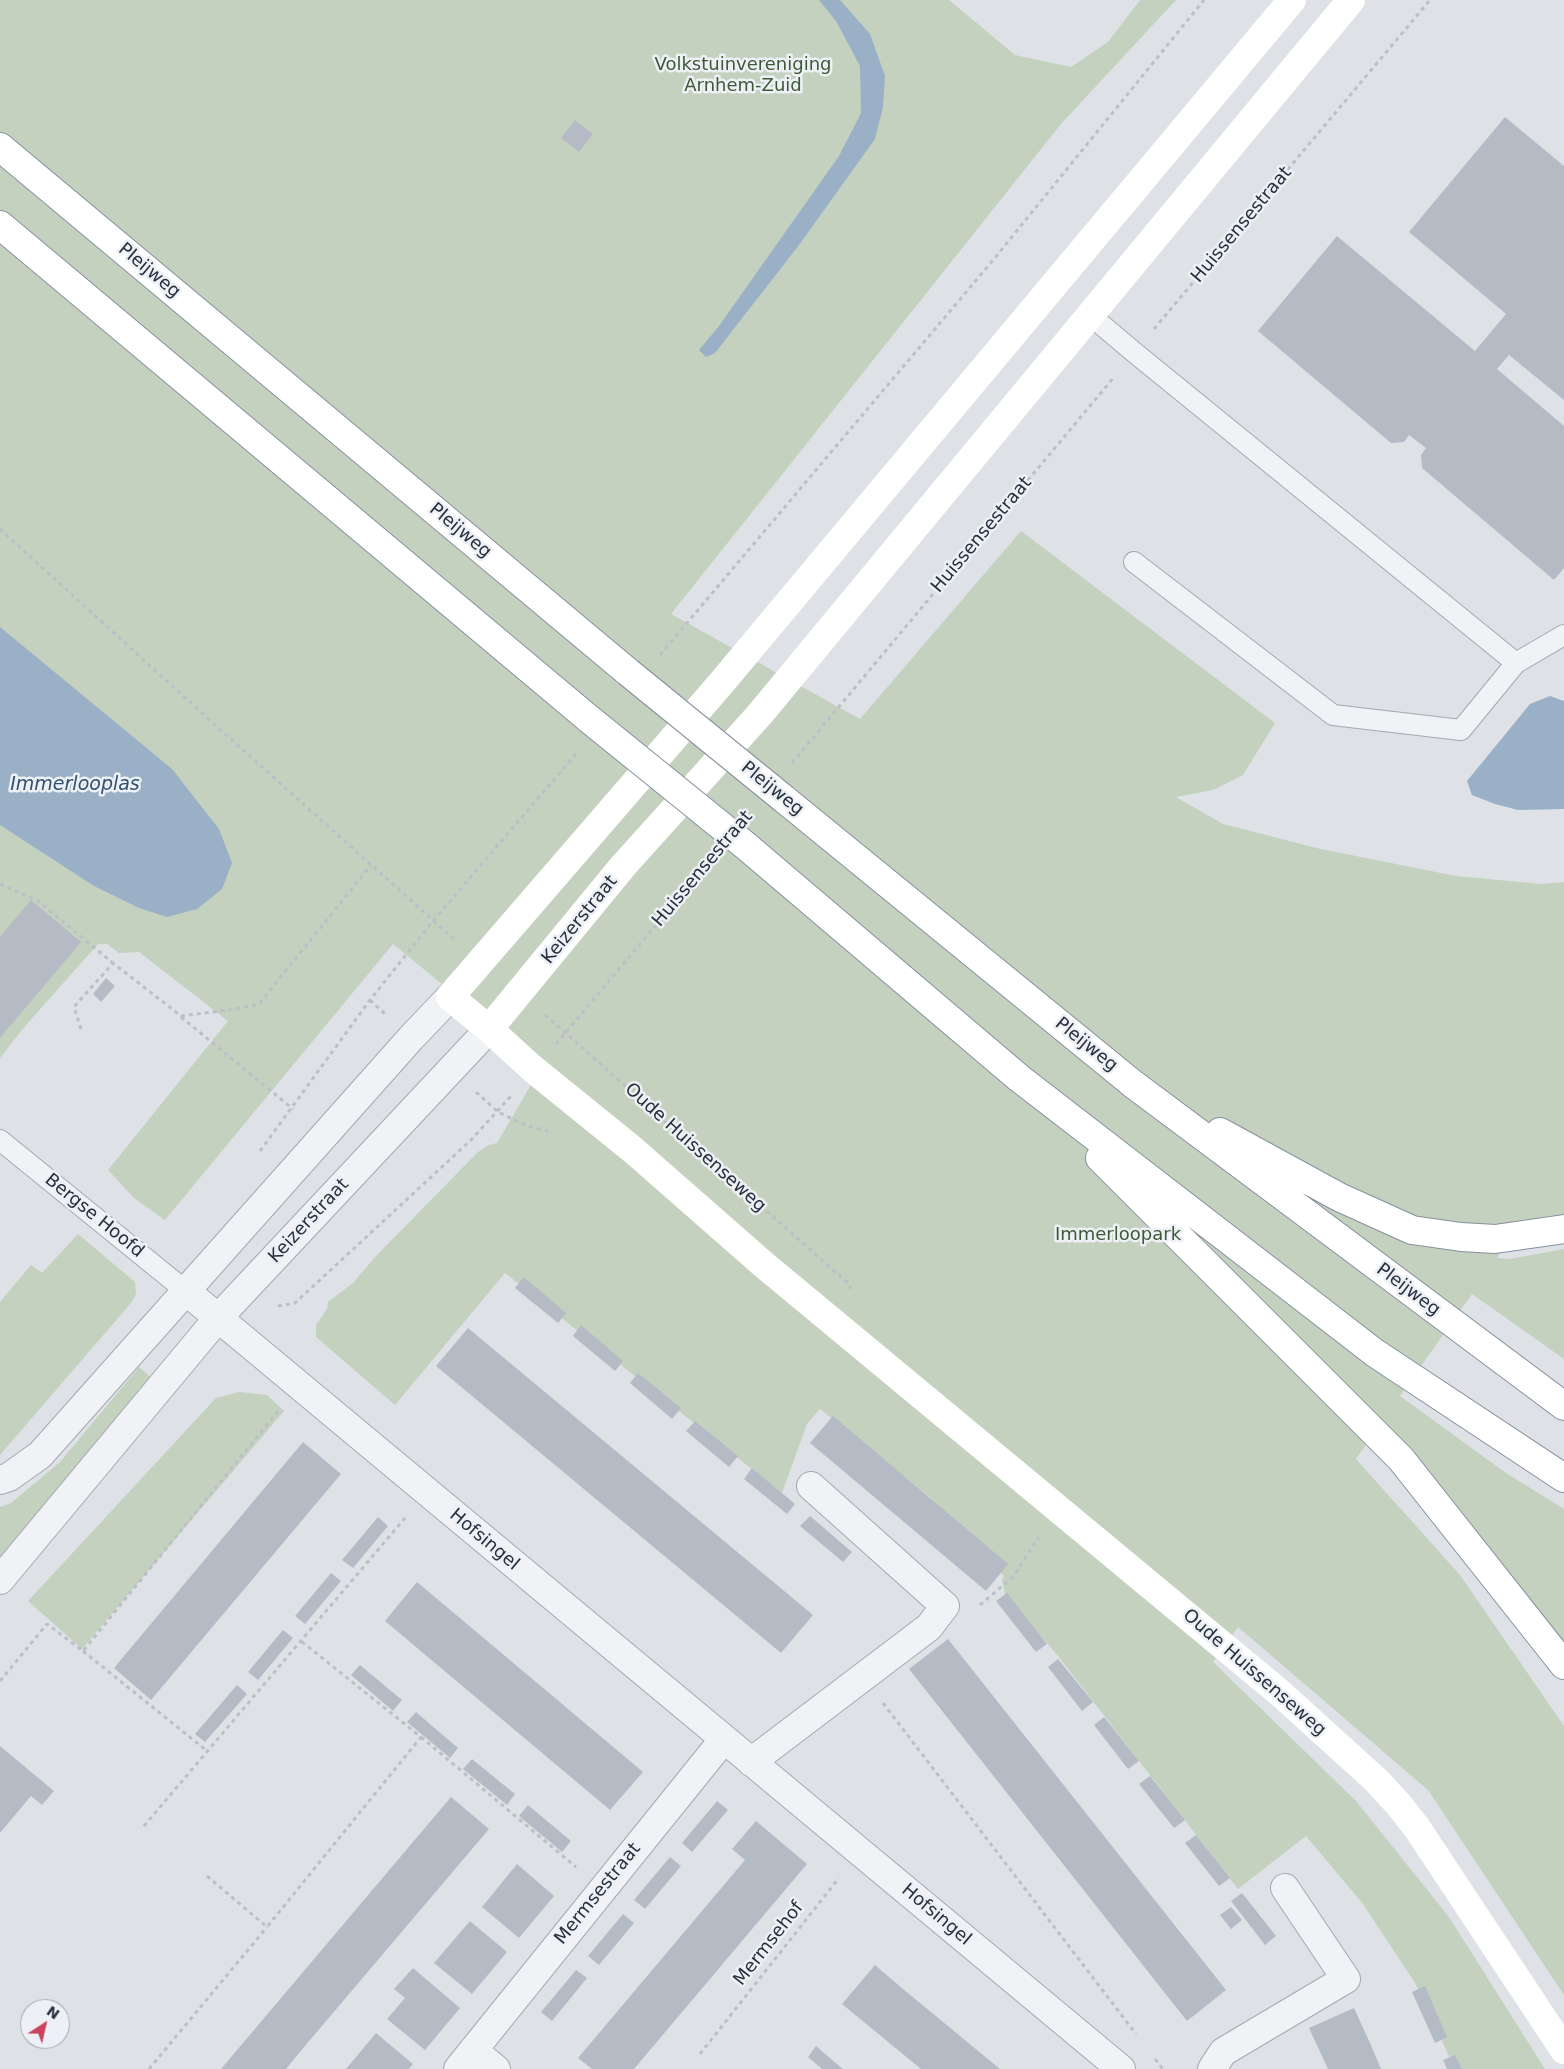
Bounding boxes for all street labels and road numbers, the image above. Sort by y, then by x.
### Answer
street label: Huissensestraat [1187,163,1297,287]
street label: Pleijweg [114,239,184,303]
street label: Huissensestraat [927,473,1037,597]
street label: Pleijweg [425,499,495,563]
street label: Pleijweg [736,757,808,821]
street label: Huissensestraat [648,807,758,931]
street label: Keizerstraat [538,871,622,969]
street label: Pleijweg [1050,1013,1122,1077]
street label: Oude Huissenseweg [620,1079,770,1217]
street label: Bergse Hoofd [40,1169,148,1263]
street label: Keizerstraat [264,1174,354,1268]
street label: Pleijweg [1372,1259,1444,1321]
street label: Hofsingel [445,1505,523,1575]
street label: Oude Huissenseweg [1178,1605,1330,1741]
street label: Mermsestraat [550,1839,646,1949]
street label: Hofsingel [897,1880,975,1950]
street label: Mermsehof [730,1898,808,1990]

